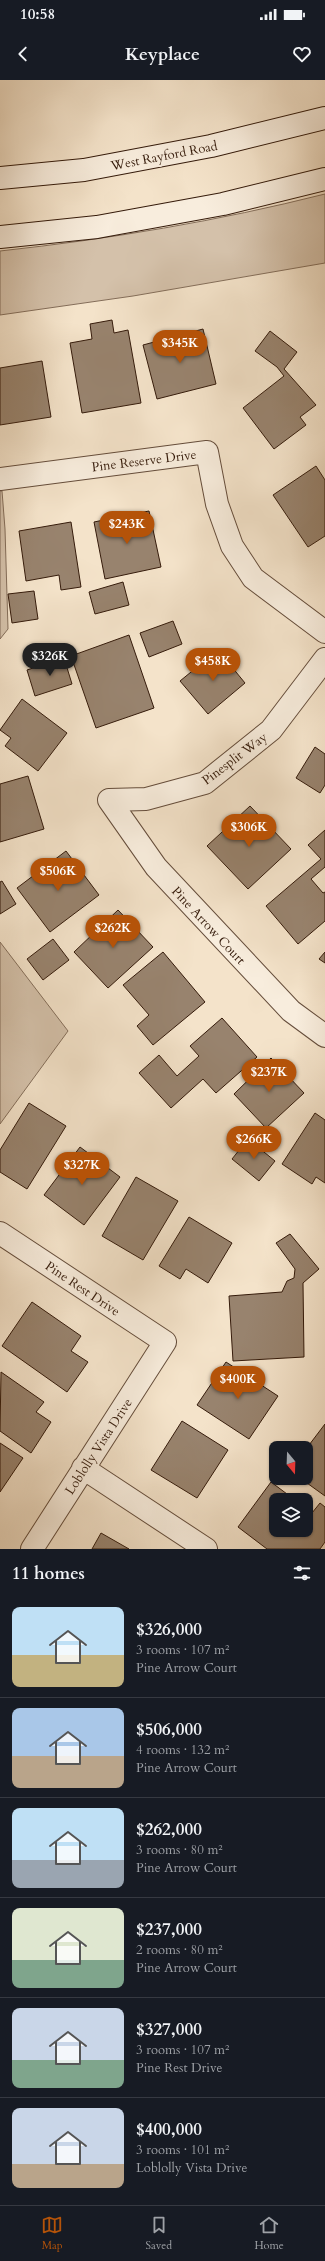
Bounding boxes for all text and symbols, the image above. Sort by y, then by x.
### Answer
text: 10:58 [20,4,55,24]
text: Keyplace [125,42,200,67]
icon: back [12,43,34,65]
icon: heart [291,43,313,65]
street label: West Rayford Road [108,137,219,175]
pin: $345K [152,330,208,364]
text: $345K [161,334,199,352]
street label: Pine Reserve Drive [91,446,198,476]
pin: $243K [99,511,155,545]
text: $243K [108,515,146,533]
pin: $326K [22,643,78,677]
text: $326K [31,647,69,665]
pin: $458K [185,648,241,682]
text: $458K [194,652,232,670]
street label: Pinesplit Way [198,728,271,789]
pin: $306K [221,814,277,848]
text: $306K [230,818,268,836]
pin: $506K [30,858,86,892]
text: $506K [39,862,77,880]
street label: Pine Arrow Court [167,883,249,969]
pin: $262K [85,915,141,949]
text: $262K [94,919,132,937]
pin: $237K [241,1059,297,1093]
text: $237K [250,1063,288,1081]
pin: $266K [226,1126,282,1160]
text: $266K [235,1130,273,1148]
pin: $327K [54,1152,110,1186]
text: $327K [63,1156,101,1174]
street label: Pine Rest Drive [42,1257,123,1321]
pin: $400K [210,1366,266,1400]
text: $400K [219,1370,257,1388]
street label: Loblolly Vista Drive [61,1395,137,1498]
north arrow [269,1441,313,1485]
map controls [269,1441,313,1537]
button: layers [269,1493,313,1537]
text: 11 homes [12,1562,85,1585]
icon: filters [291,1562,313,1584]
text: $326,000 [136,1618,202,1641]
icon: home [44,1623,92,1671]
text: 3 rooms · 107 m² [136,1641,229,1659]
text: Pine Arrow Court [136,1659,237,1677]
text: $506,000 [136,1718,202,1741]
icon: home [44,1724,92,1772]
text: 4 rooms · 132 m² [136,1741,229,1759]
text: Pine Arrow Court [136,1759,237,1777]
text: $262,000 [136,1818,202,1841]
icon: home [44,1824,92,1872]
text: 3 rooms · 80 m² [136,1841,223,1859]
text: Pine Arrow Court [136,1859,237,1877]
text: $237,000 [136,1918,202,1941]
icon: home [44,1924,92,1972]
text: 2 rooms · 80 m² [136,1941,223,1959]
text: Pine Arrow Court [136,1959,237,1977]
text: $327,000 [136,2018,202,2041]
icon: home [44,2024,92,2072]
text: 3 rooms · 107 m² [136,2041,229,2059]
text: Pine Rest Drive [136,2059,222,2077]
text: $400,000 [136,2118,202,2141]
icon: home [44,2124,92,2172]
text: 3 rooms · 101 m² [136,2141,229,2159]
text: Loblolly Vista Drive [136,2159,247,2177]
tab: Map [41,2214,63,2253]
tab: Saved [145,2214,172,2253]
tab: Home [254,2214,284,2253]

